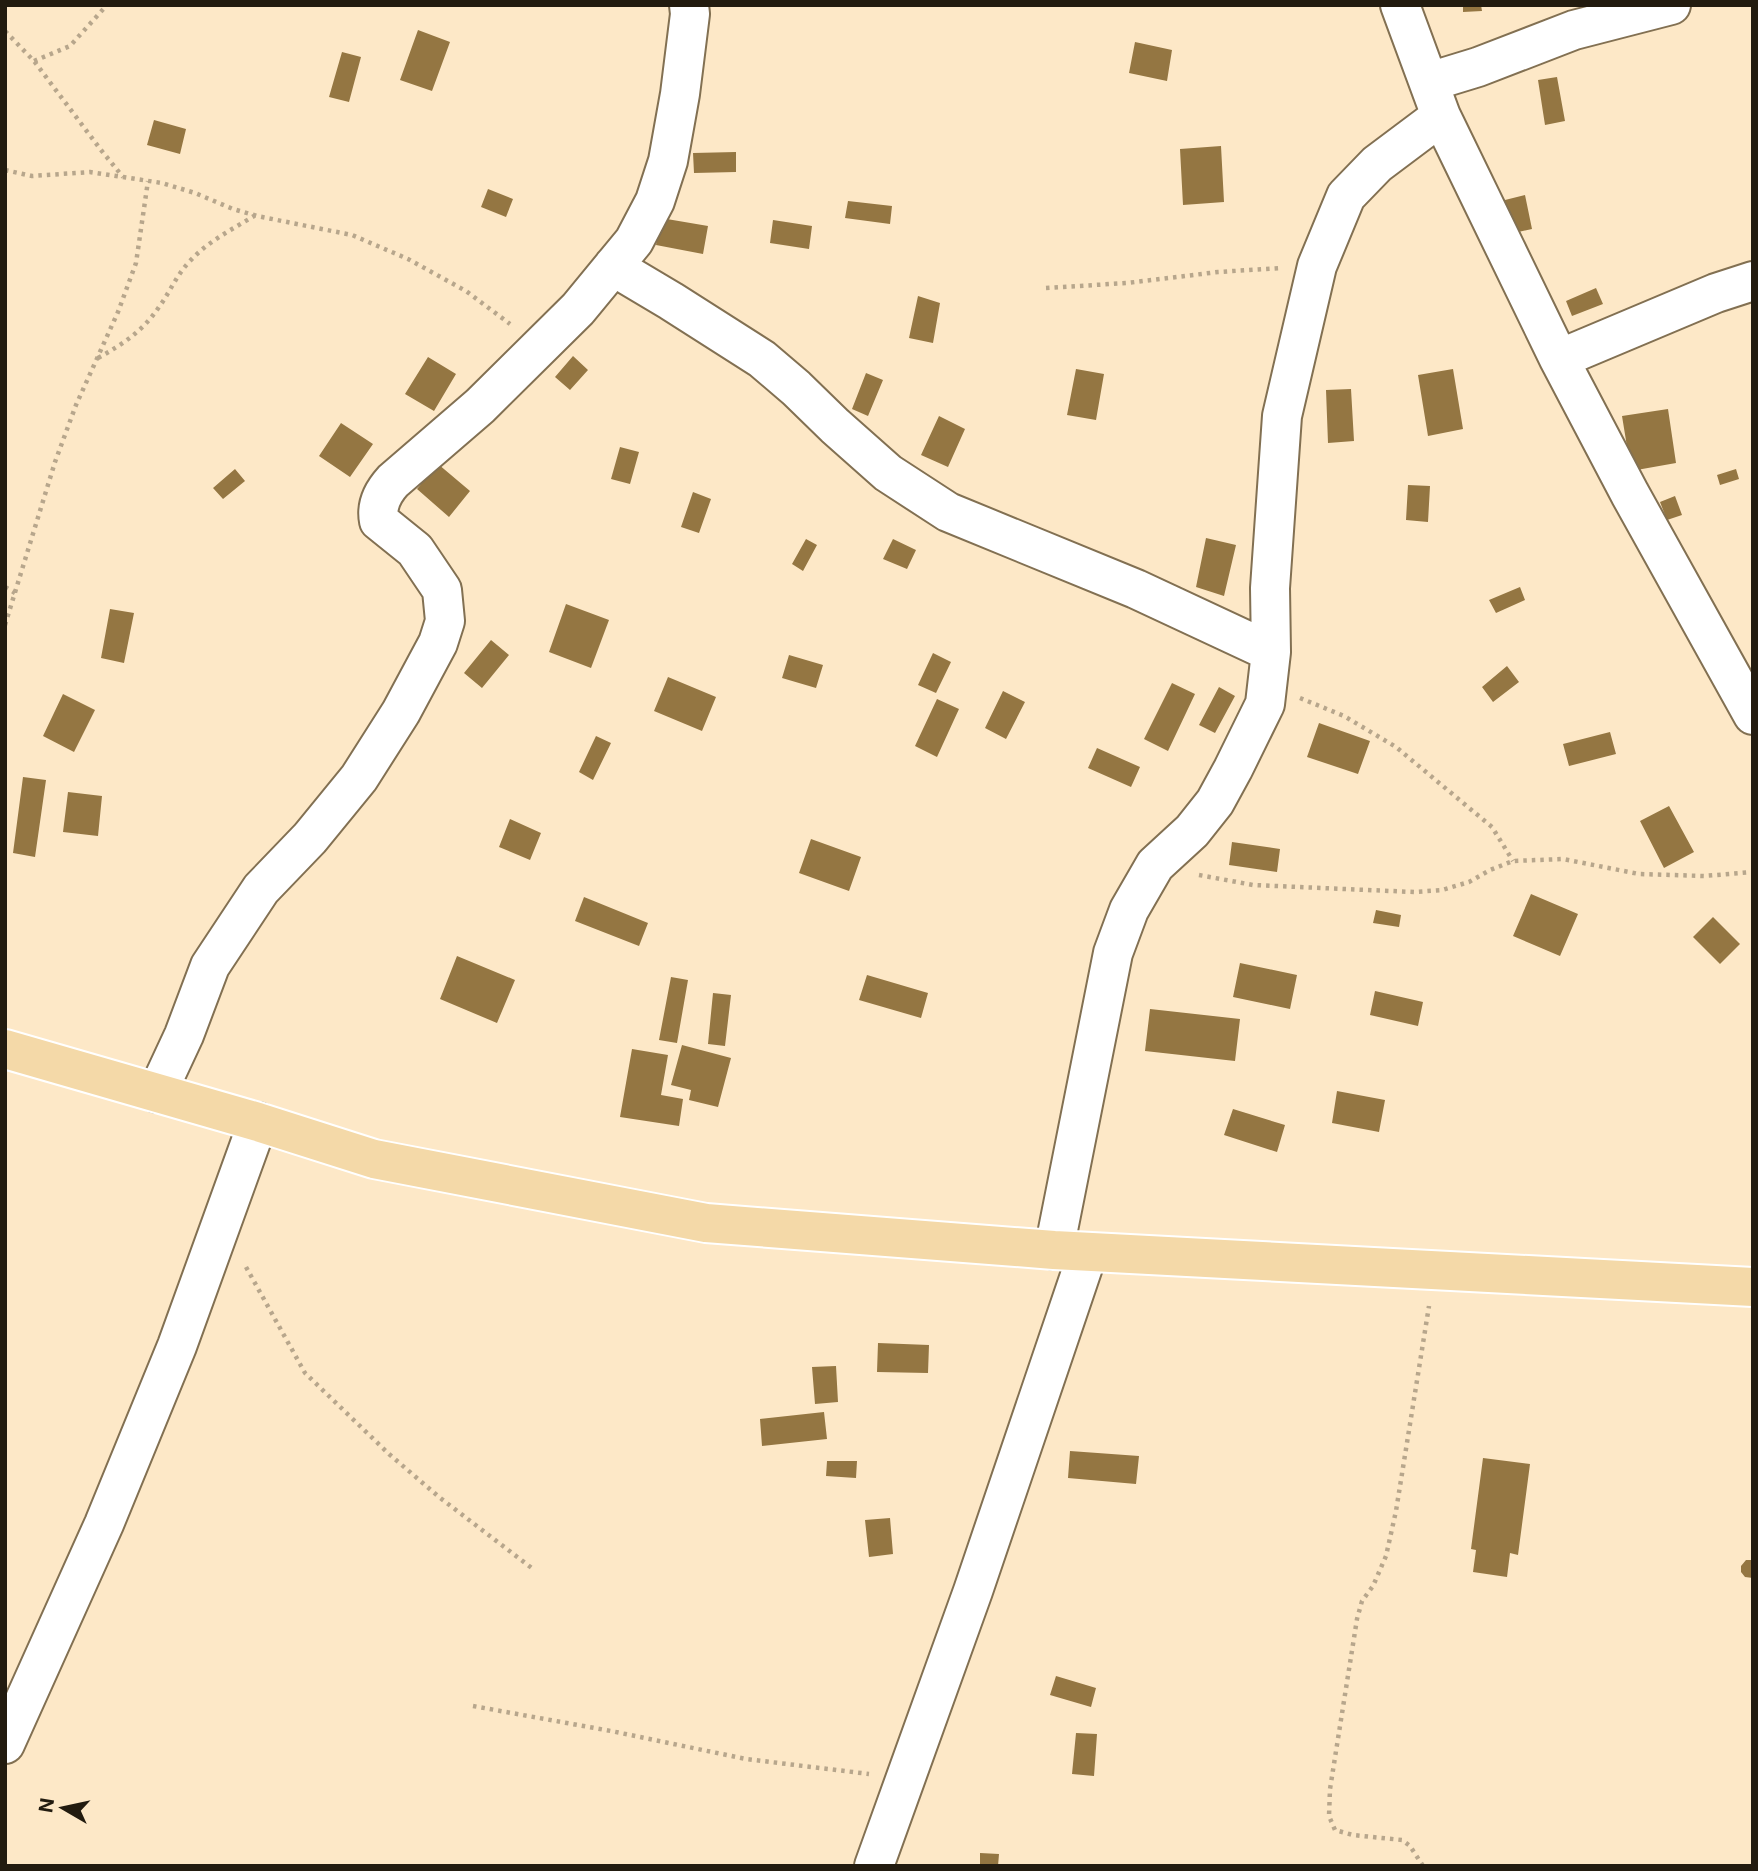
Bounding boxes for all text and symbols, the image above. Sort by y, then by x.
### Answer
north arrow [28,1773,98,1843]
text: N [34,1796,59,1814]

